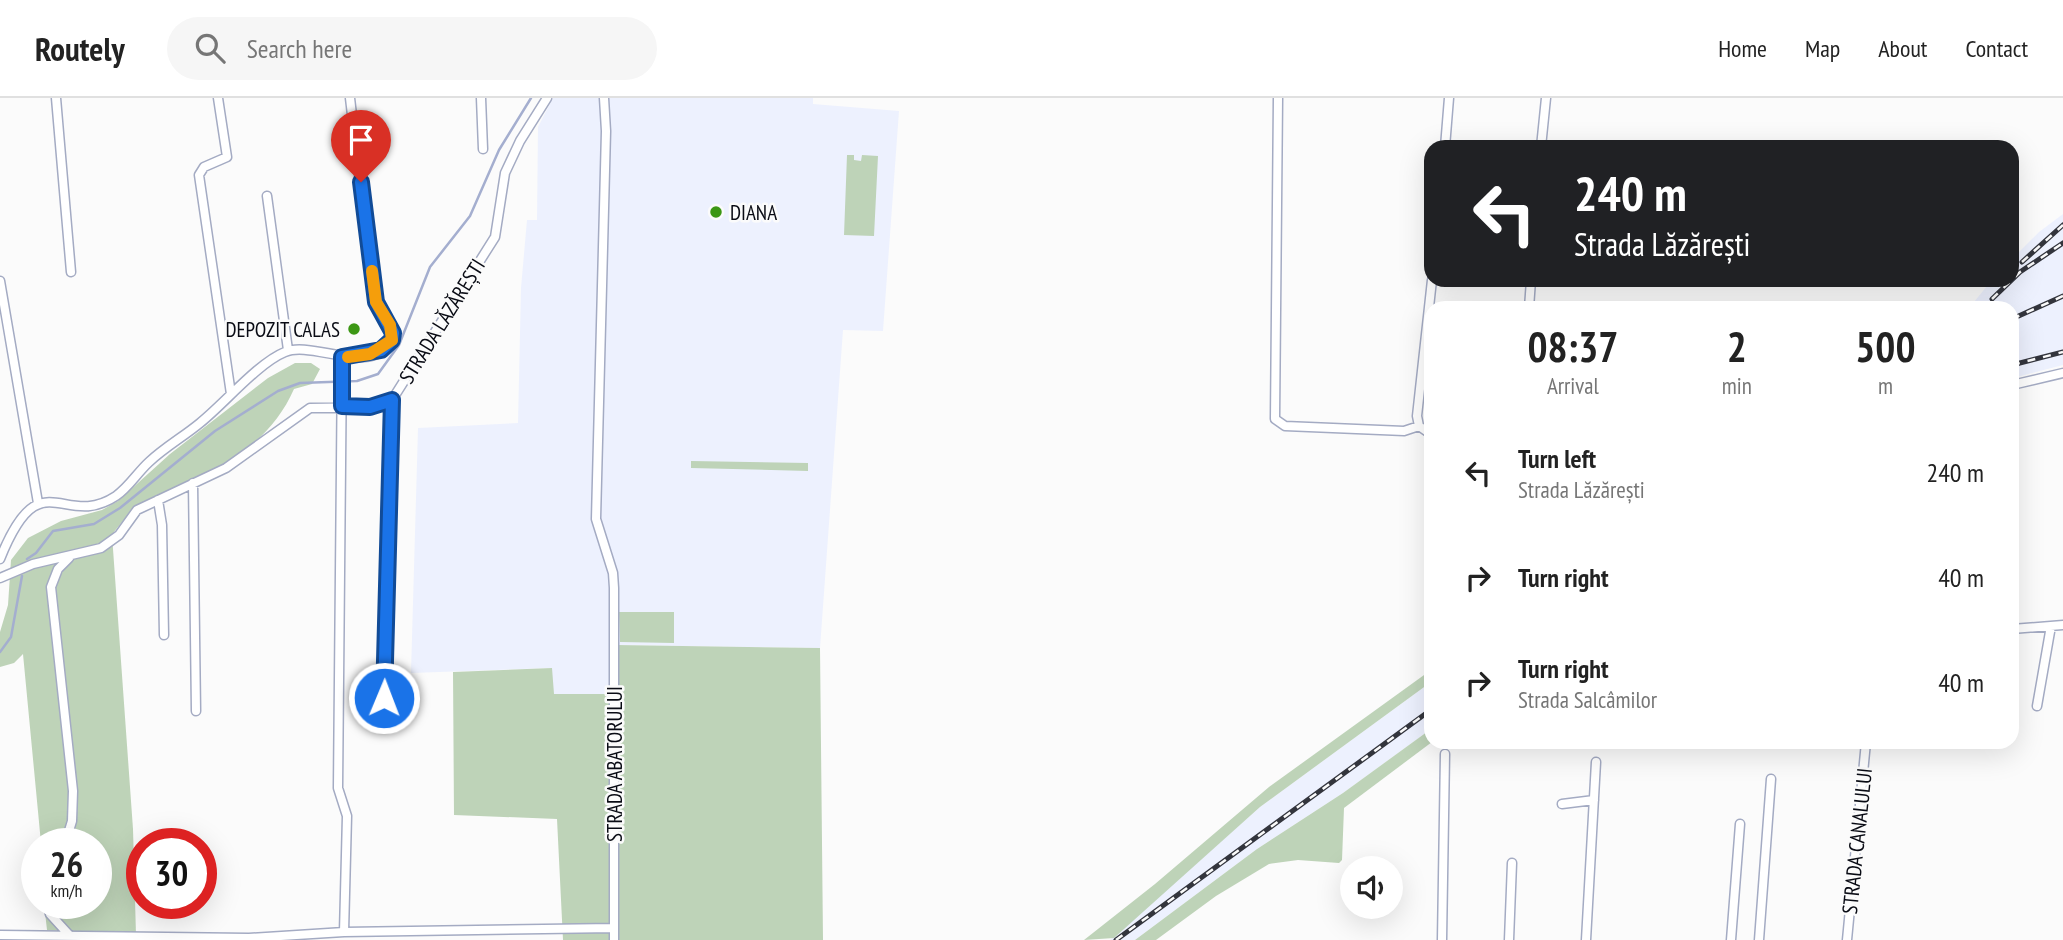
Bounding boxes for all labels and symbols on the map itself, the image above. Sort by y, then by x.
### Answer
pin [331,110,391,182]
place label: DIANA [730,199,777,226]
marker: DIANA [708,204,724,220]
street label: STRADA LĂZĂREȘTI [393,254,491,388]
place label: DEPOZIT CALAS [226,316,340,343]
marker: DEPOZIT CALAS [346,321,362,337]
position arrow [347,661,421,735]
street label: STRADA ABATORULUI [601,686,628,842]
street label: STRADA CANALULUI [1836,767,1878,915]
speed limit sign: 30 [126,828,217,919]

